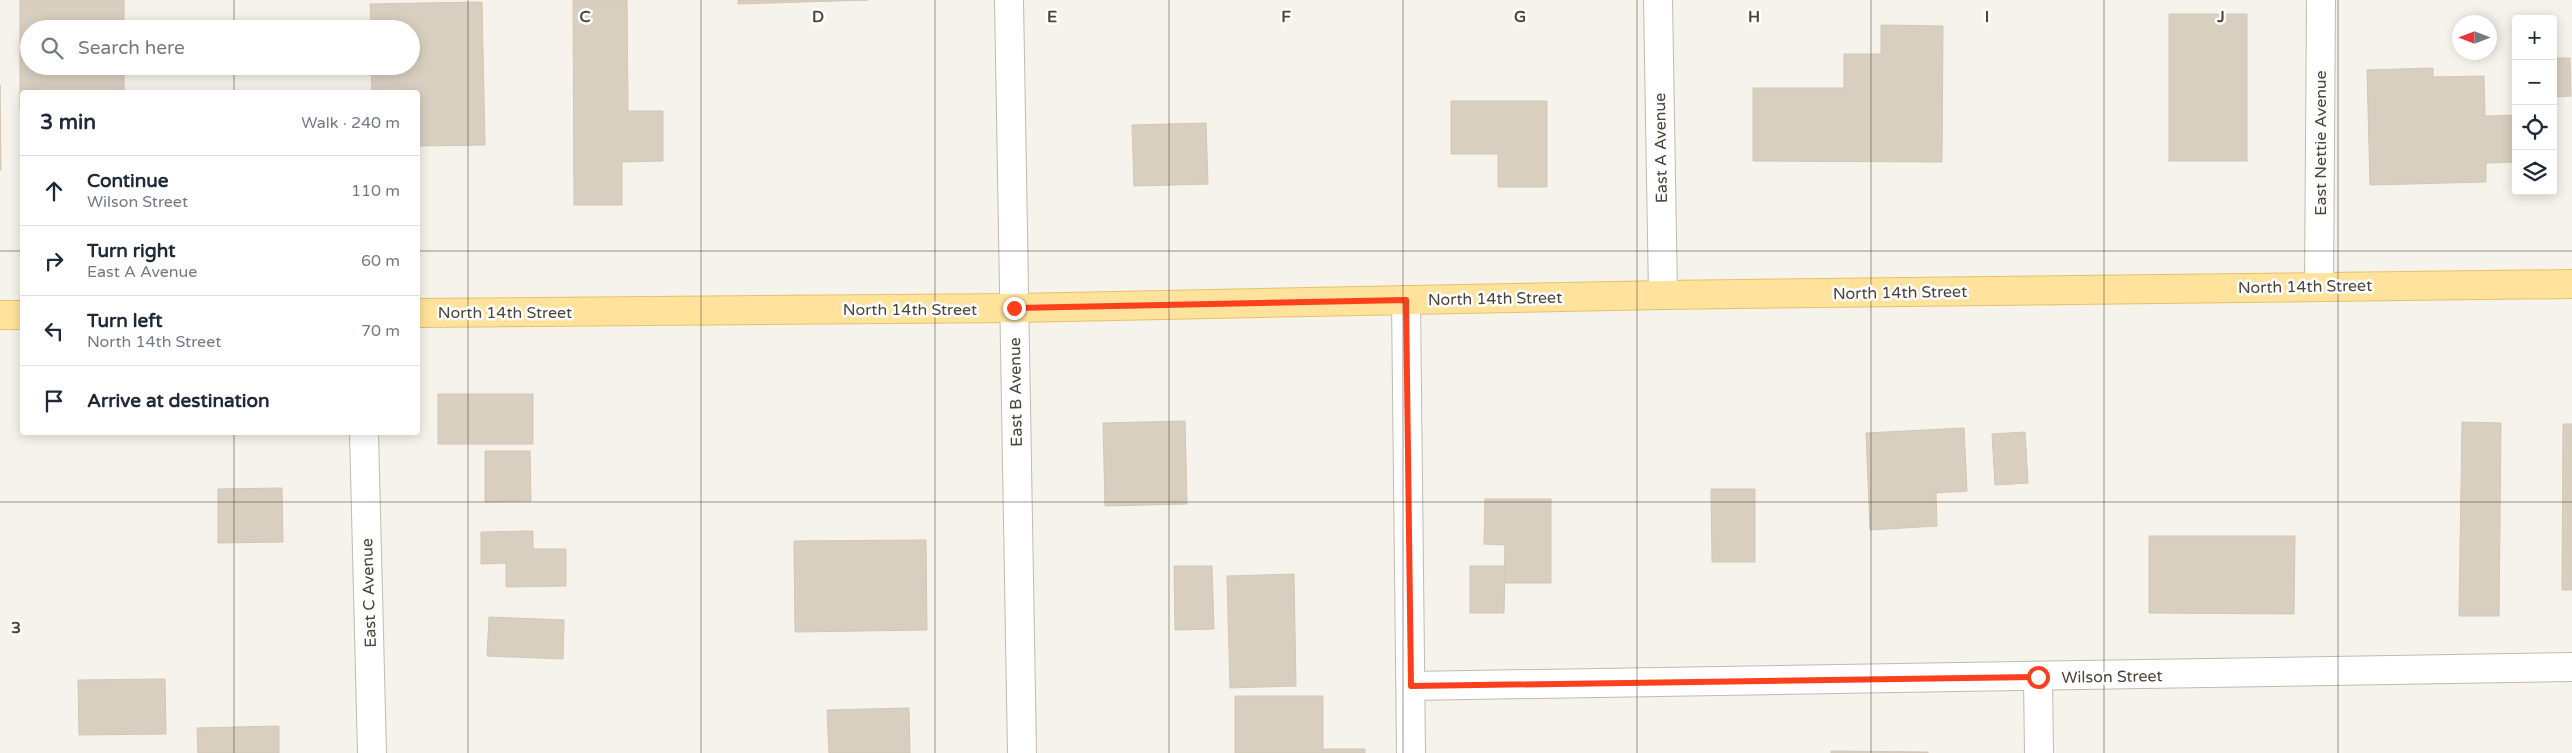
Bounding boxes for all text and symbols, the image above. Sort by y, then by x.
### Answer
text: C [579,7,591,27]
text: D [812,7,824,27]
text: E [1047,7,1057,27]
text: F [1281,7,1291,27]
text: G [1514,7,1526,27]
text: H [1748,7,1760,27]
text: I [1985,7,1989,27]
text: J [2216,7,2225,27]
north arrow [2452,15,2497,60]
map controls [2512,15,2557,195]
button: + [2512,15,2557,60]
search box [20,20,420,75]
icon: search [38,34,66,62]
text: Search here [78,37,185,59]
button: − [2512,60,2557,105]
street label: East Nettie Avenue [2311,70,2331,216]
street label: East A Avenue [1650,93,1672,203]
button: locate [2512,105,2557,150]
text: 3 min [40,110,96,135]
text: Walk · 240 m [301,113,400,133]
button: layers [2512,150,2557,195]
text: Continue [87,170,169,192]
icon: ahead [40,177,68,205]
text: 110 m [351,181,400,201]
text: Wilson Street [87,192,188,212]
text: Turn right [87,240,175,262]
icon: right [40,247,68,275]
text: 60 m [361,251,400,271]
text: East A Avenue [87,262,197,282]
street label: North 14th Street [2238,276,2372,298]
street label: North 14th Street [1833,282,1967,304]
street label: North 14th Street [1428,288,1562,310]
route end [1003,297,1026,320]
street label: North 14th Street [843,300,977,320]
street label: North 14th Street [438,303,572,323]
text: Turn left [87,310,163,332]
icon: left [40,317,68,345]
text: 70 m [361,321,400,341]
text: North 14th Street [87,332,221,352]
street label: East B Avenue [1005,337,1027,447]
icon: arrive [40,387,68,415]
text: Arrive at destination [87,390,270,412]
street label: East C Avenue [357,538,381,648]
text: 3 [11,618,21,638]
route start [2027,666,2050,689]
street label: Wilson Street [2061,666,2163,688]

